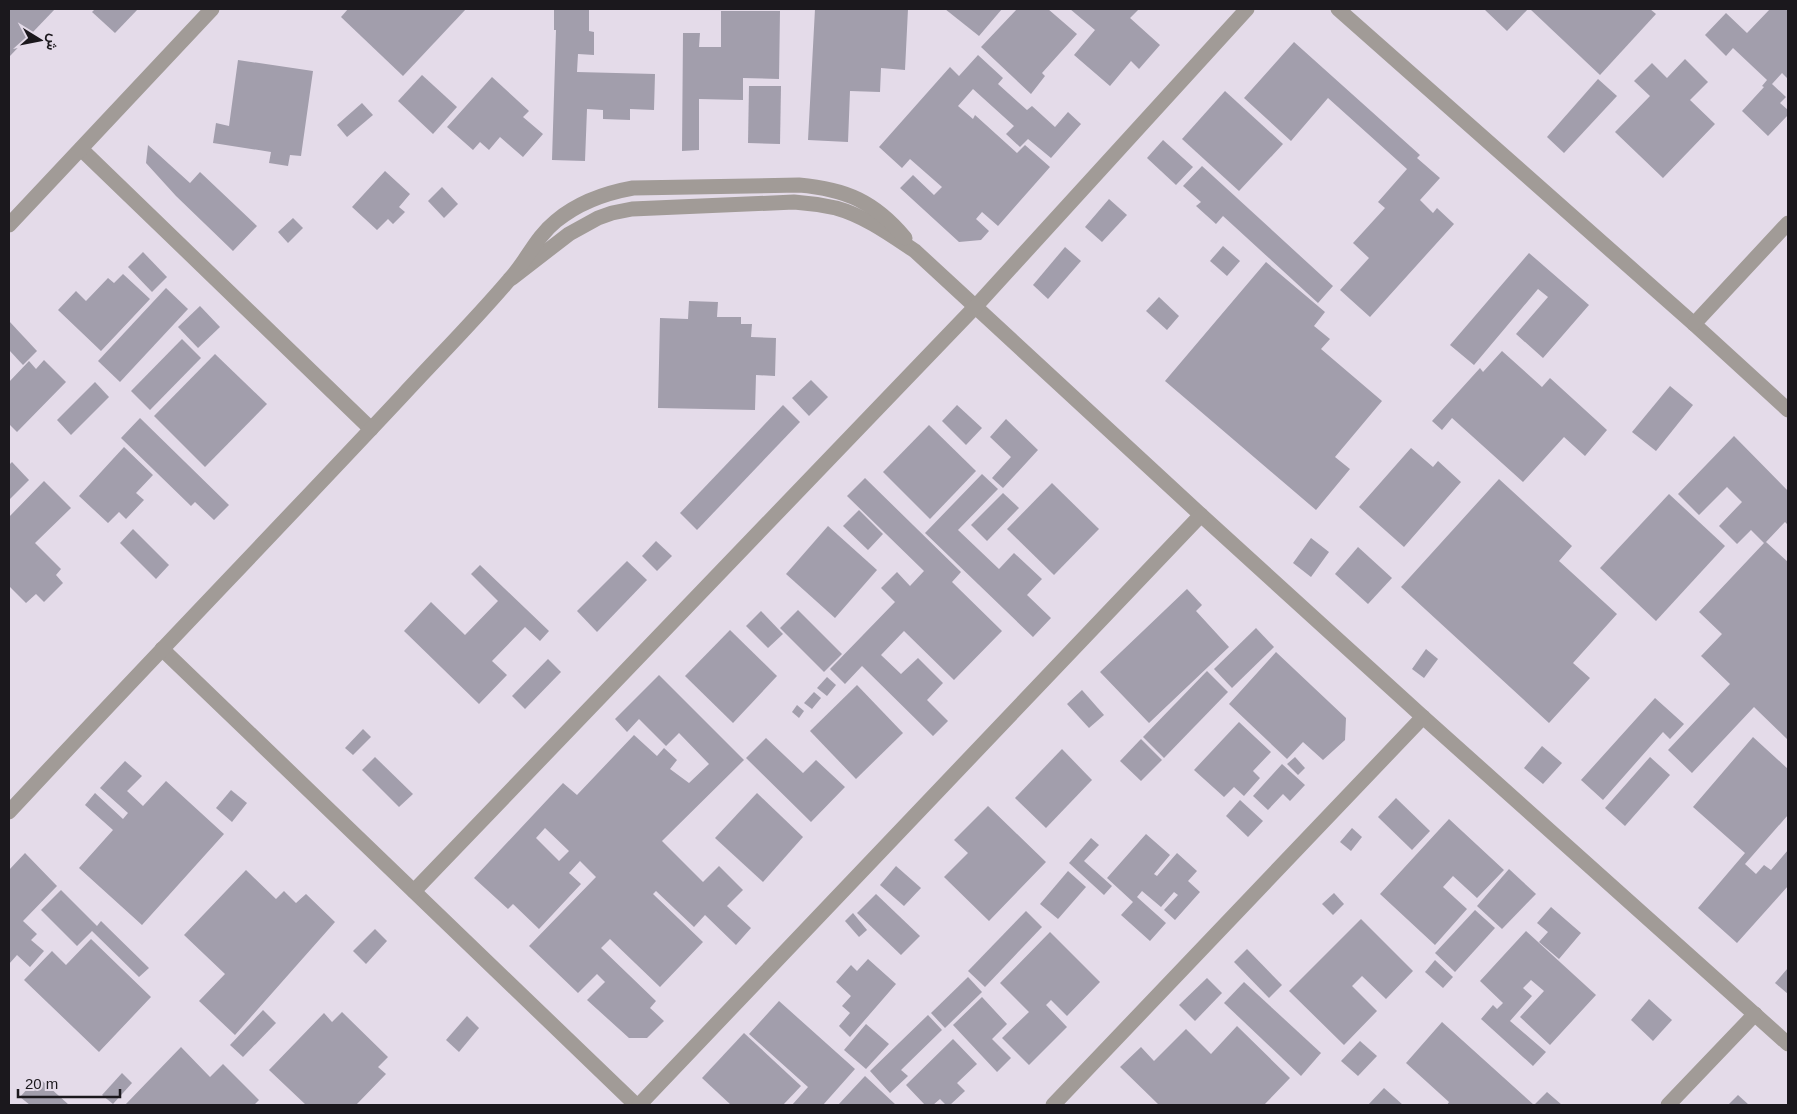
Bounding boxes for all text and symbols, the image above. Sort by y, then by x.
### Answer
north arrow [15,15,65,65]
text: ش [42,32,62,52]
scale bar [18,1066,120,1098]
text: 20 m [25,1075,58,1092]

